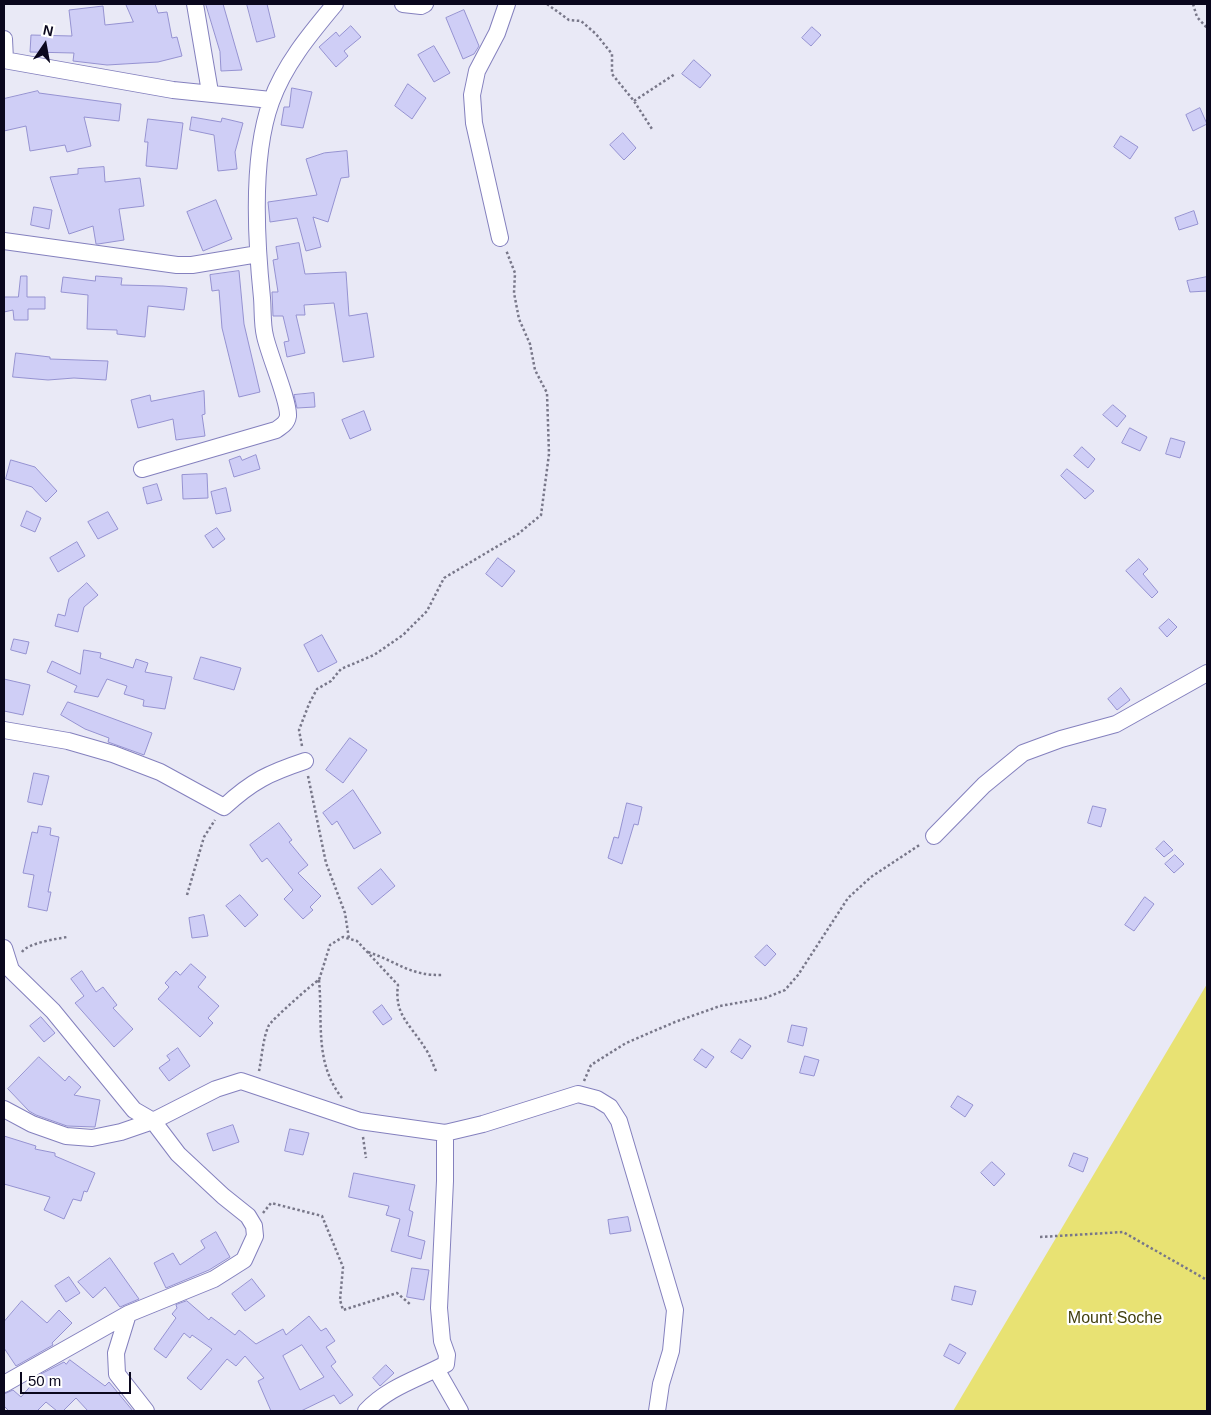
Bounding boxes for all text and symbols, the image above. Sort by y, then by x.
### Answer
north arrow [20,20,70,70]
text: N [42,21,55,39]
park label: Mount Soche [1068,1309,1162,1329]
scale bar [22,1362,134,1394]
text: 50 m [28,1372,61,1389]

